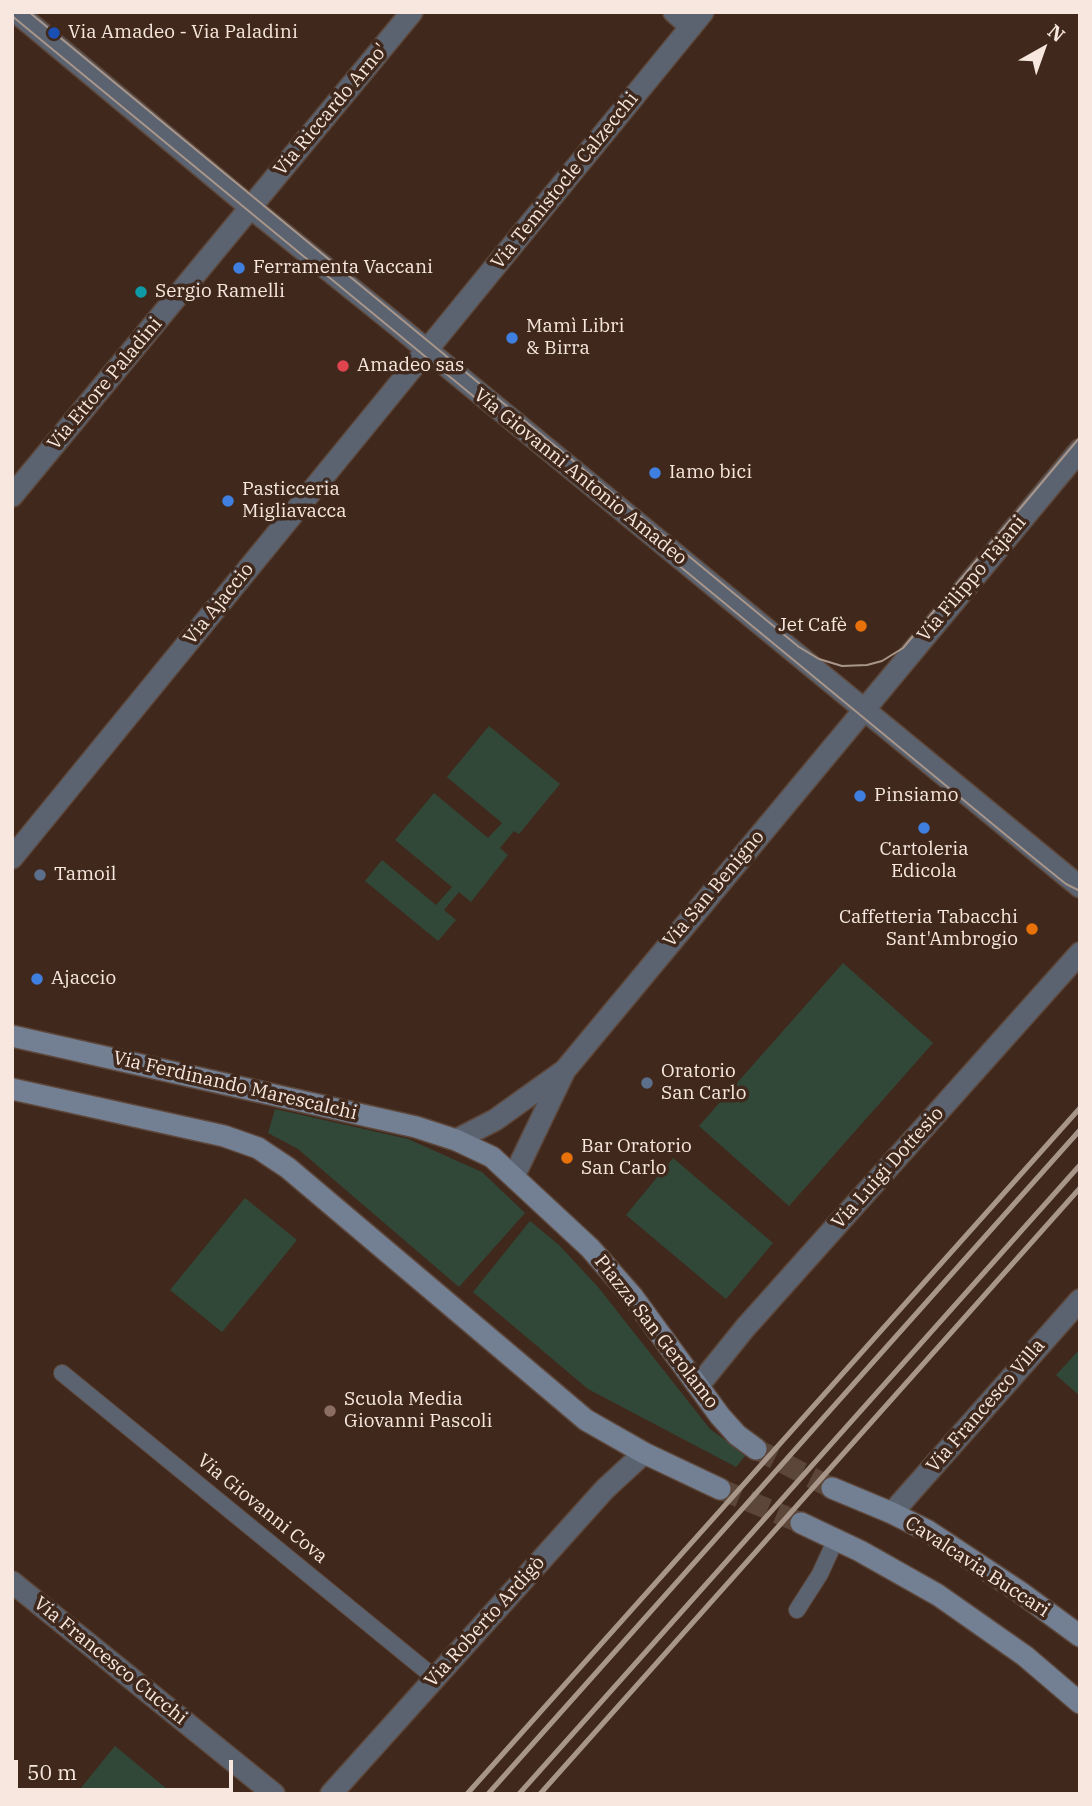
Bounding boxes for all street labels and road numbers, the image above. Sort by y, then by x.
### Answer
street label: Via Riccardo Arno' [269,39,393,181]
street label: Via Temistocle Calzecchi [487,88,643,274]
street label: Via Ettore Paladini [43,313,167,455]
street label: Via Giovanni Antonio Amadeo [469,384,691,570]
street label: Via Filippo Tajani [913,512,1031,646]
street label: Via Ajaccio [179,559,259,649]
street label: Via San Benigno [659,826,769,952]
street label: Via Ferdinando Marescalchi [111,1047,359,1125]
street label: Via Luigi Dottesio [827,1102,949,1234]
street label: Piazza San Gerolamo [589,1251,723,1413]
street label: Via Francesco Villa [922,1335,1050,1477]
street label: Via Giovanni Cova [192,1449,332,1569]
street label: Cavalcavia Buccari [901,1512,1053,1622]
street label: Via Roberto Ardigò [420,1552,550,1692]
street label: Via Francesco Cucchi [29,1592,191,1730]

